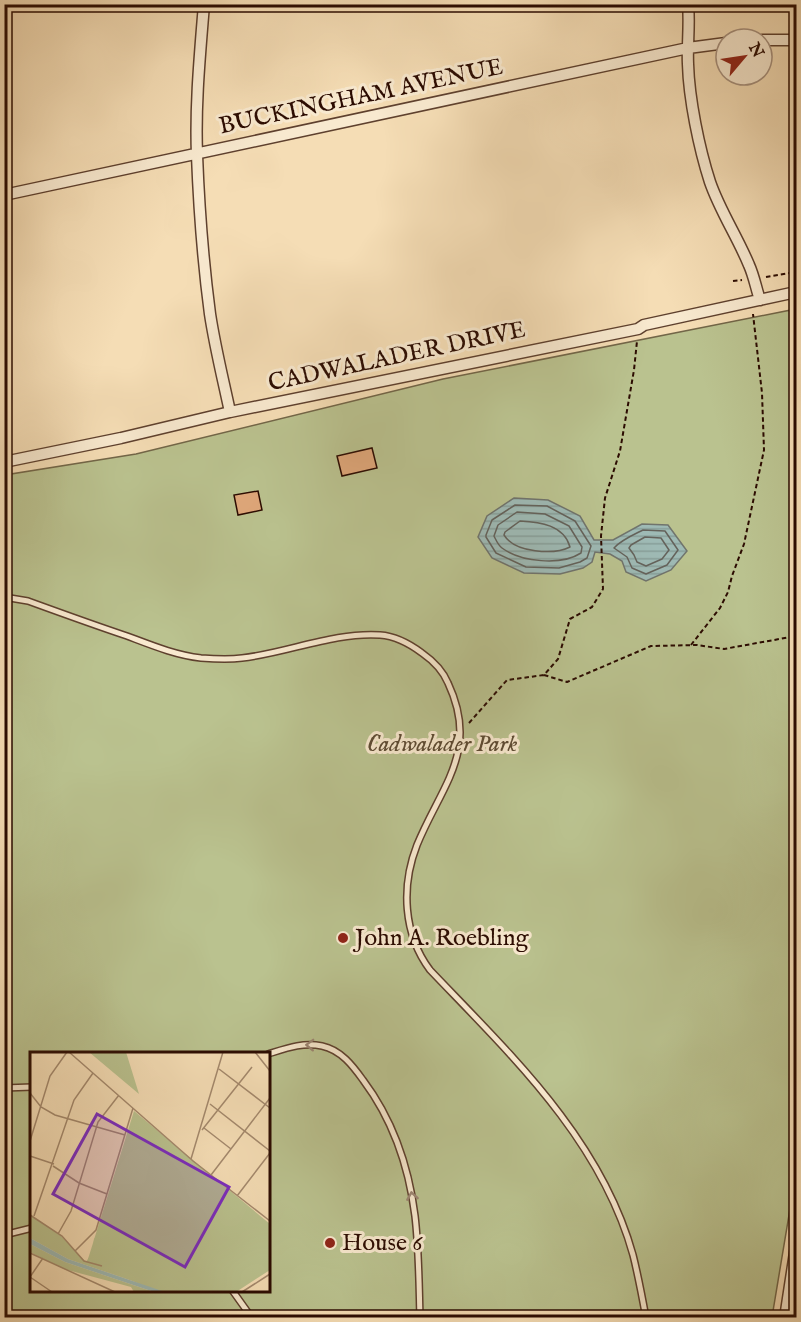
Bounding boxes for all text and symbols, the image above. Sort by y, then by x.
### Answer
north arrow [714,27,774,87]
text: N [743,39,768,62]
street label: BUCKINGHAM AVENUE [216,52,506,142]
street label: CADWALADER DRIVE [266,315,528,399]
park label: Cadwalader Park [367,729,518,760]
place label: John A. Roebling [352,923,529,954]
marker: John A. Roebling [336,931,350,945]
one-way arrow [305,1039,314,1051]
inset map [30,1052,270,1292]
one-way arrow [406,1192,418,1201]
place label: House 6 [342,1228,423,1259]
marker: House 6 [323,1236,337,1250]

